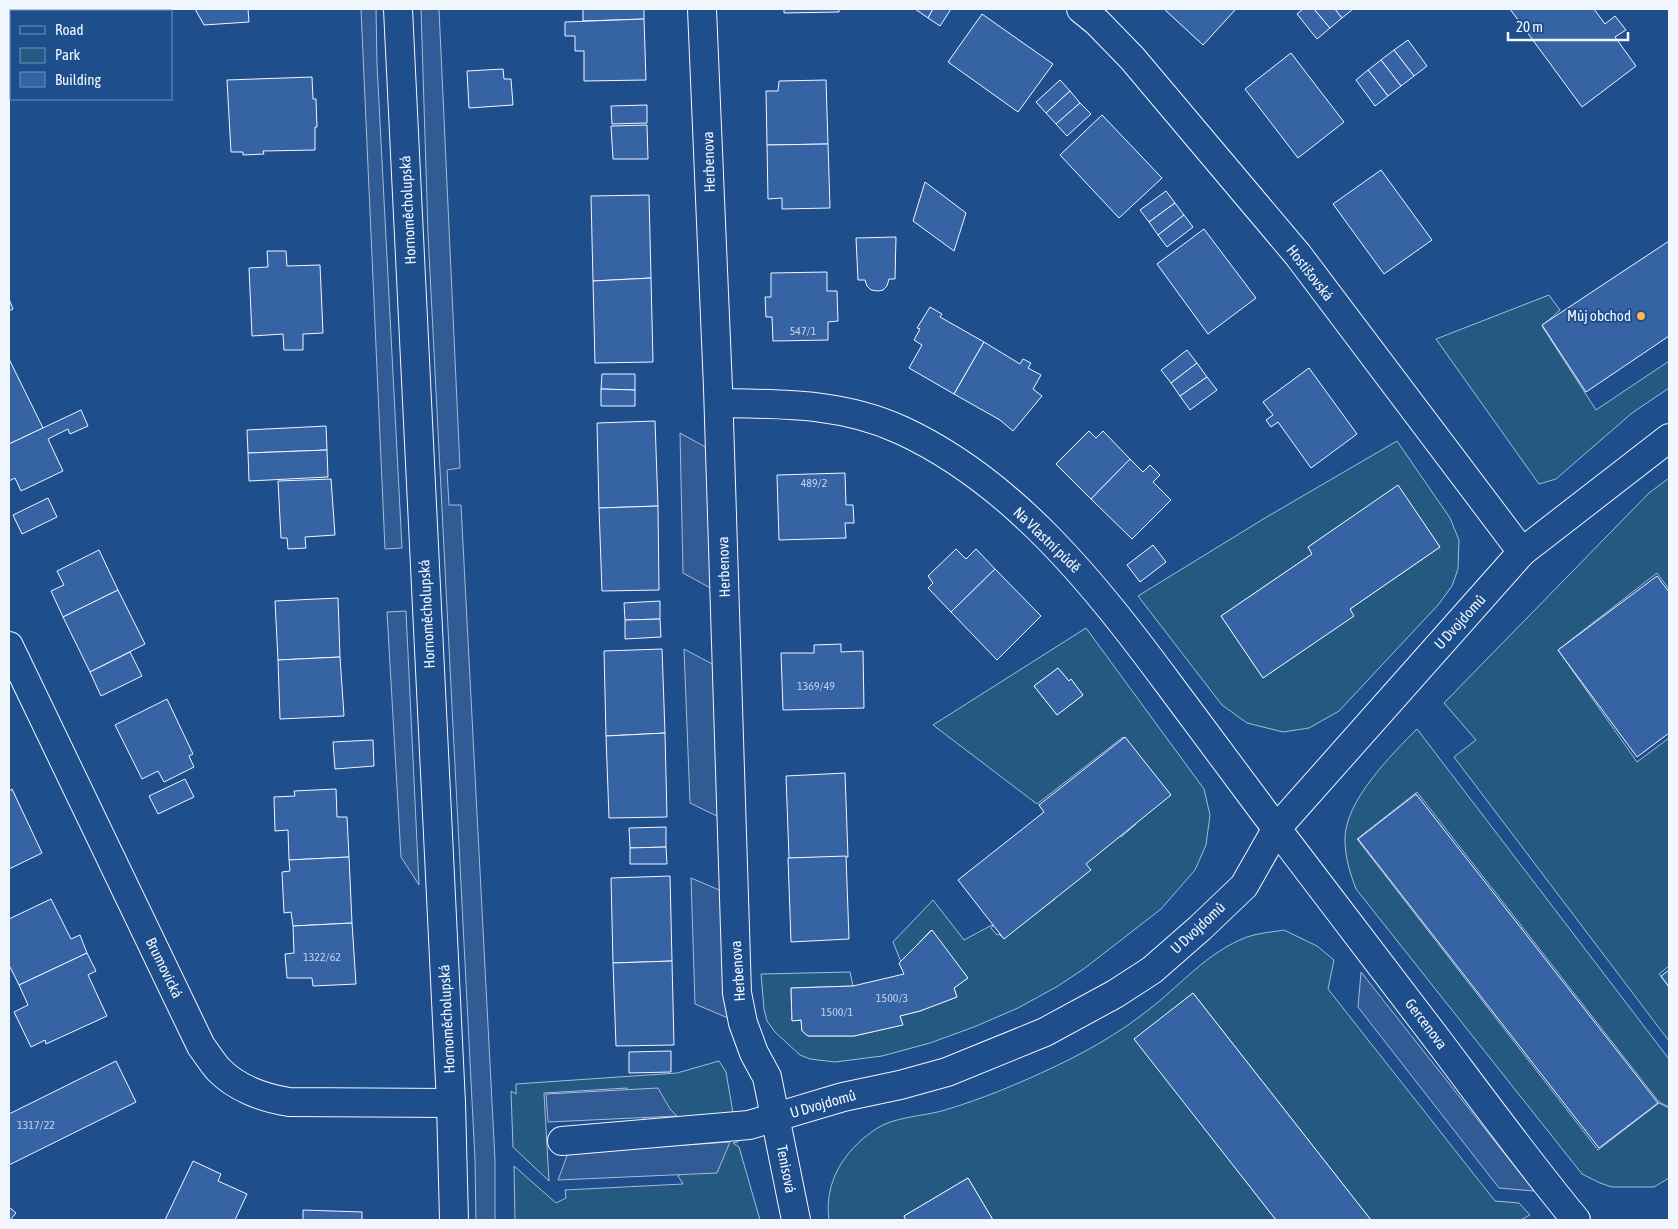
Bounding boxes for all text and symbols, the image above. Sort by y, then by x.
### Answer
legend [10,10,172,100]
scale bar [1508,10,1628,42]
text: 20 m [1516,18,1543,35]
text: Road [55,21,84,38]
text: Park [55,46,80,63]
text: Building [55,71,101,88]
street label: Herbenova [699,131,718,193]
street label: Hornoměcholupská [396,155,419,265]
street label: Hostišovská [1283,241,1337,304]
place label: Můj obchod [1567,307,1631,324]
marker: Můj obchod [1635,310,1647,322]
house number: 547/1 [790,324,817,338]
house number: 489/2 [801,476,827,490]
street label: Na Vlastní půdě [1010,503,1085,576]
street label: Herbenova [714,536,733,598]
street label: Hornoměcholupská [415,559,438,669]
street label: U Dvojdomů [1431,591,1489,653]
house number: 1369/49 [797,679,835,693]
street label: U Dvojdomů [1167,898,1228,957]
street label: Brumovická [143,935,186,1001]
street label: Herbenova [727,940,748,1002]
house number: 1322/62 [303,950,341,964]
street label: Hornoměcholupská [435,964,458,1074]
house number: 1500/3 [876,991,908,1005]
street label: Gercenova [1402,995,1451,1052]
house number: 1500/1 [821,1005,853,1019]
street label: U Dvojdomů [788,1086,858,1121]
house number: 1317/22 [17,1118,55,1132]
street label: Tenisová [774,1144,799,1194]

